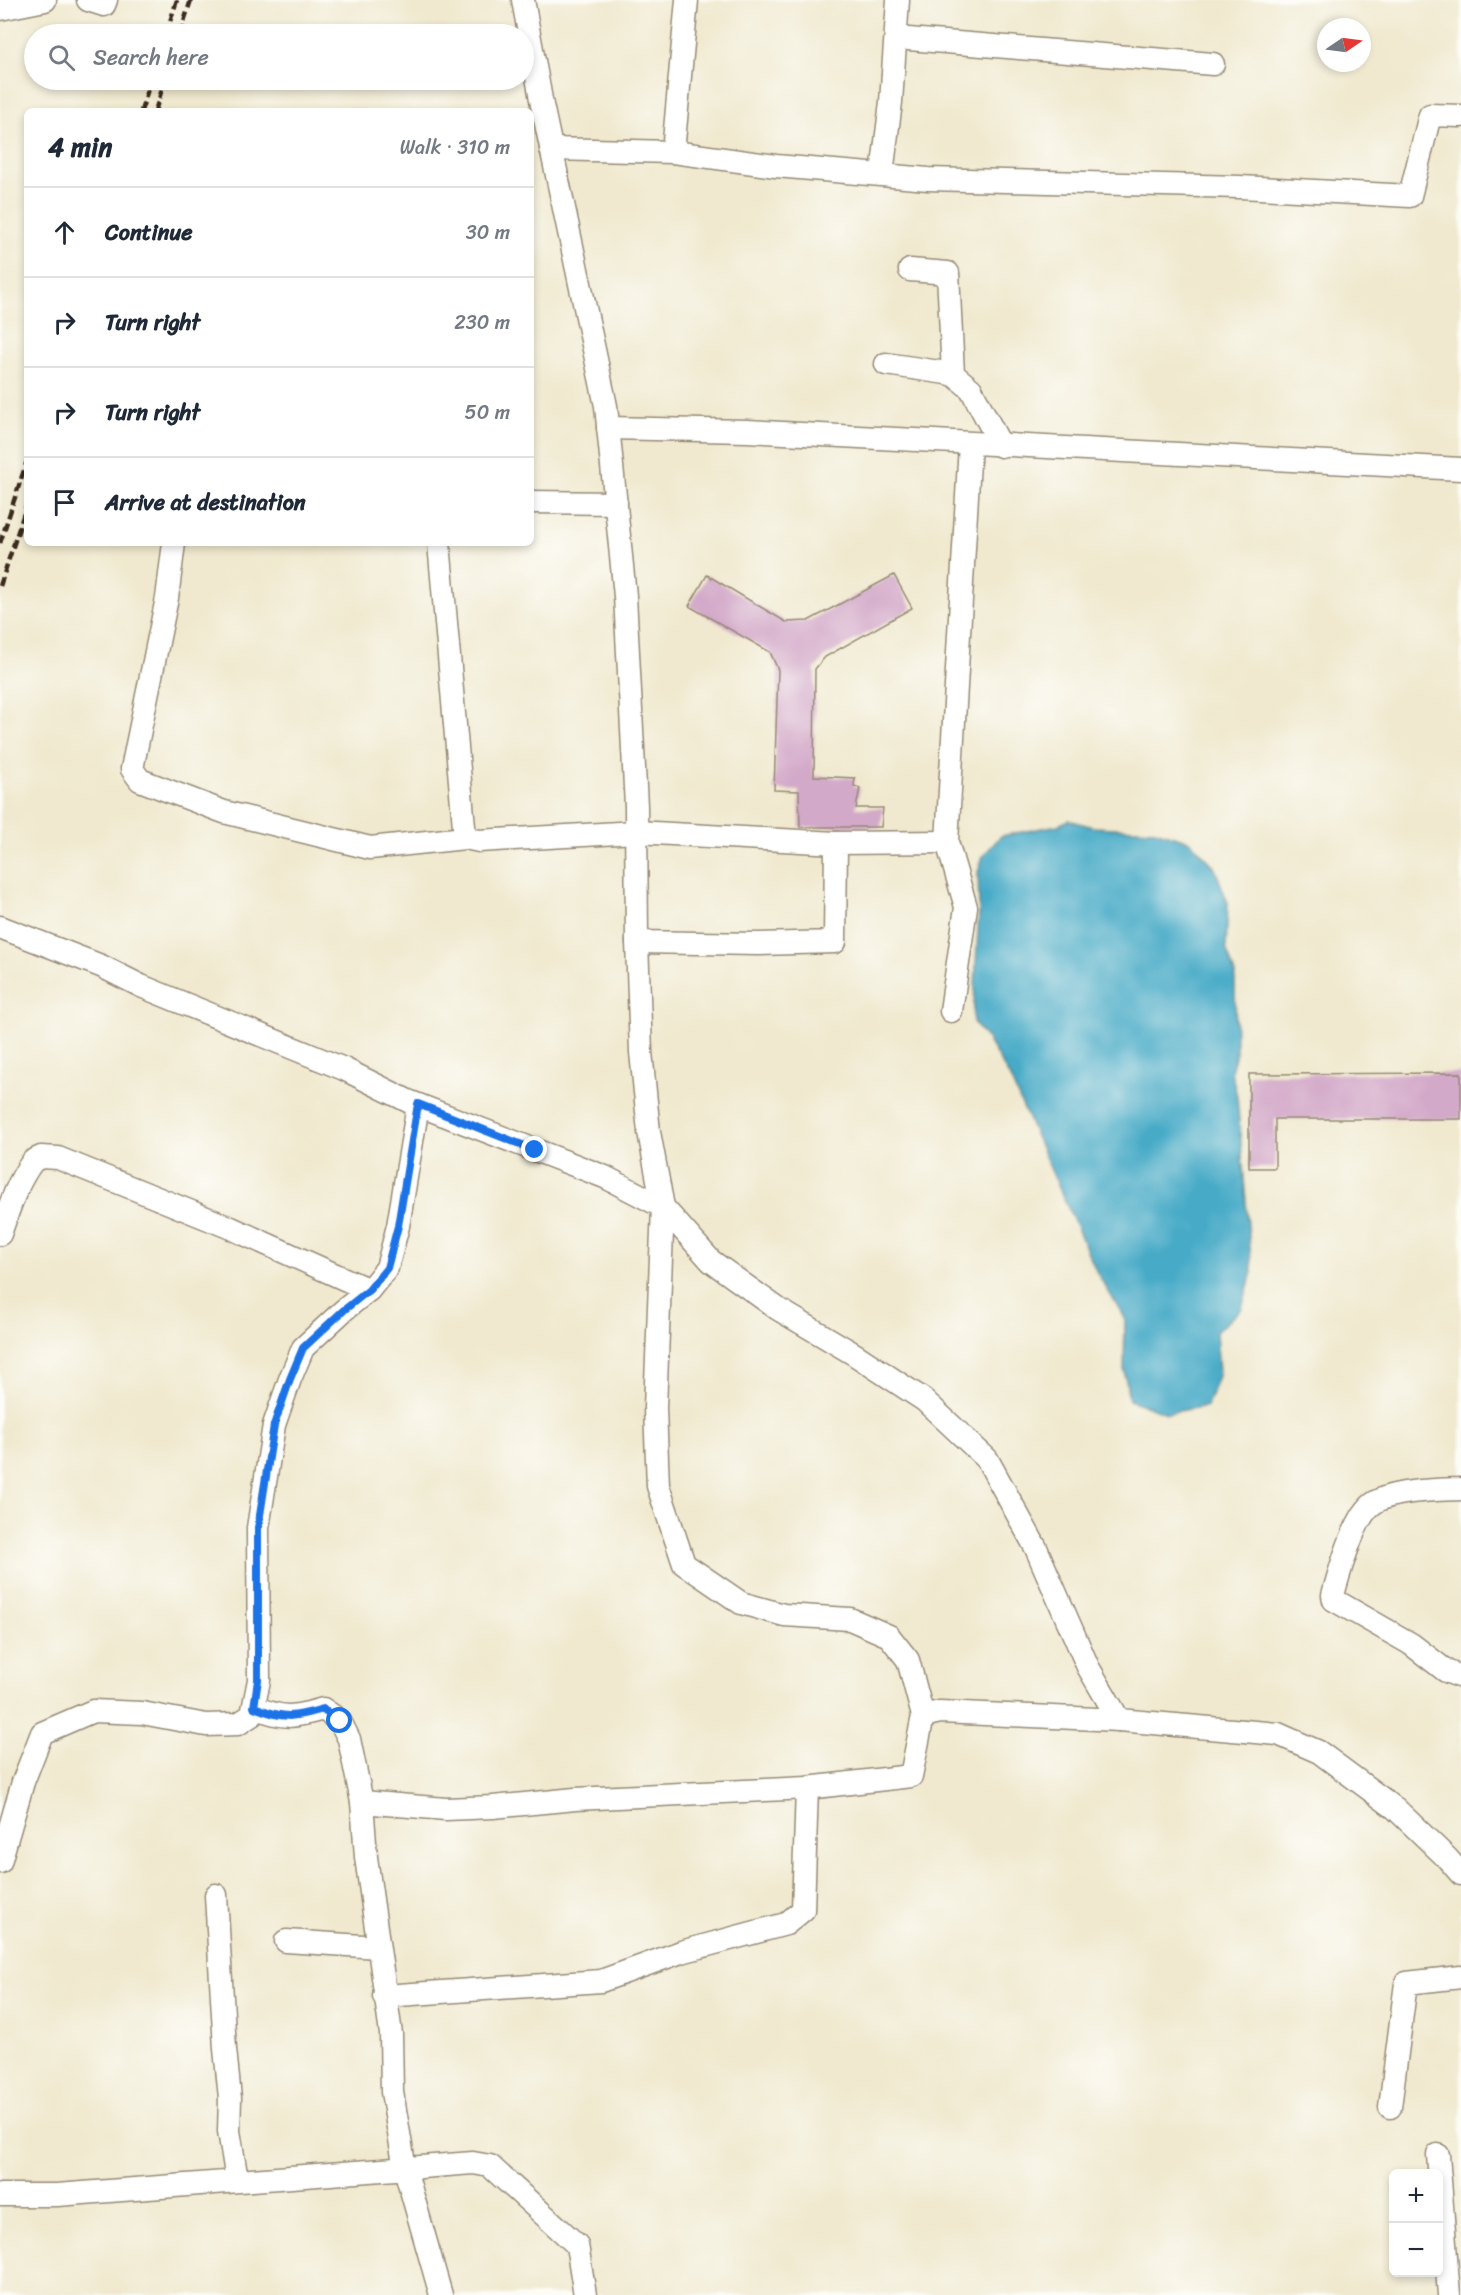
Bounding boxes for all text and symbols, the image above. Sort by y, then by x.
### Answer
north arrow [1317,18,1371,72]
search box [24,24,534,90]
text: Search here [93,38,209,77]
icon: search [45,41,78,74]
text: 4 min [48,124,112,170]
text: Walk · 310 m [400,130,510,165]
text: Continue [105,213,193,252]
text: 30 m [466,215,510,250]
icon: ahead [48,216,81,249]
text: Turn right [105,303,200,342]
text: 230 m [454,305,510,340]
icon: right [48,306,81,339]
text: Turn right [105,393,200,432]
text: 50 m [465,395,510,430]
icon: right [48,396,81,429]
text: Arrive at destination [105,483,306,522]
icon: arrive [48,486,81,519]
route end [521,1136,547,1162]
route start [326,1707,352,1733]
map controls [1389,2169,1443,2277]
button: + [1389,2169,1443,2223]
button: − [1389,2223,1443,2277]

